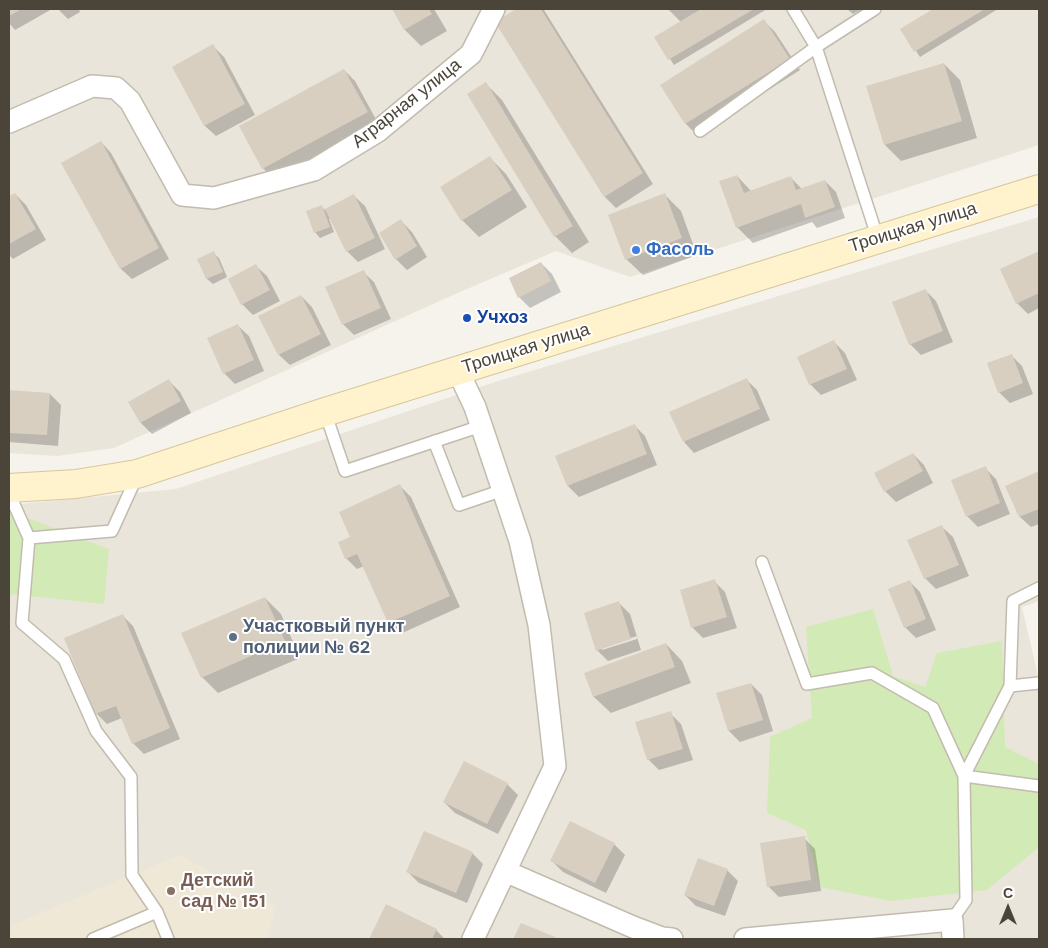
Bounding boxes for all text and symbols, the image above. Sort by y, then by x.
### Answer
street label: Аграрная улица [348,55,466,153]
street label: Троицкая улица [846,198,980,258]
place label: Фасоль [646,239,714,261]
marker: Фасоль [630,244,642,256]
place label: Учхоз [477,307,528,329]
marker: Учхоз [461,312,473,324]
street label: Троицкая улица [459,319,593,379]
place label: Участковый пункт полиции № 62 [243,616,405,659]
marker: Участковый пункт полиции № 62 [227,631,239,643]
place label: Детский сад № 151 [181,870,265,912]
north arrow [983,883,1033,933]
text: С [1003,884,1013,902]
marker: Детский сад № 151 [165,885,177,897]

